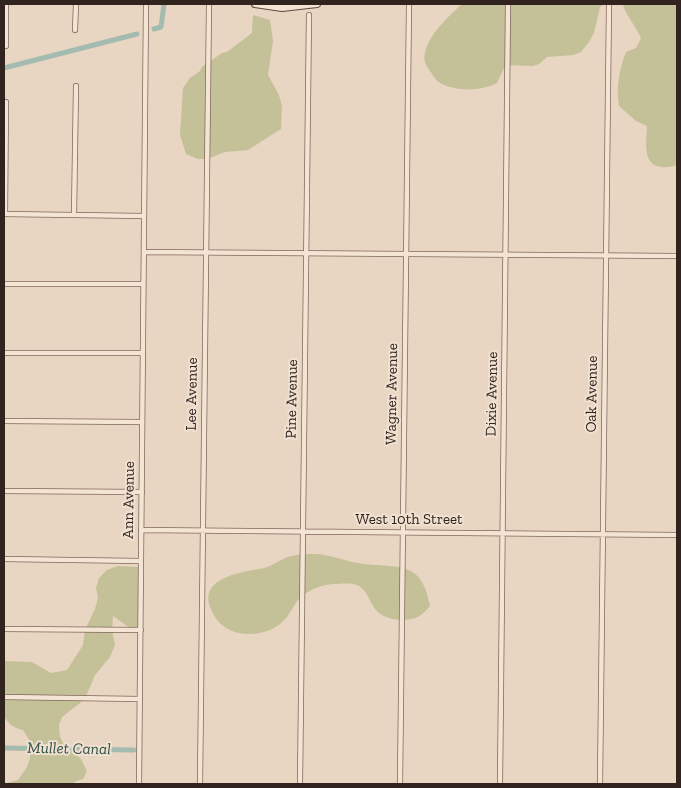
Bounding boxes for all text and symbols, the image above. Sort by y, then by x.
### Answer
street label: Wagner Avenue [382,343,402,445]
street label: Dixie Avenue [482,352,502,436]
street label: Oak Avenue [582,355,602,433]
street label: Lee Avenue [182,357,202,431]
street label: Pine Avenue [282,359,302,439]
street label: Ann Avenue [119,461,139,539]
street label: West 10th Street [355,511,463,529]
water label: Mullet Canal [27,739,111,759]

